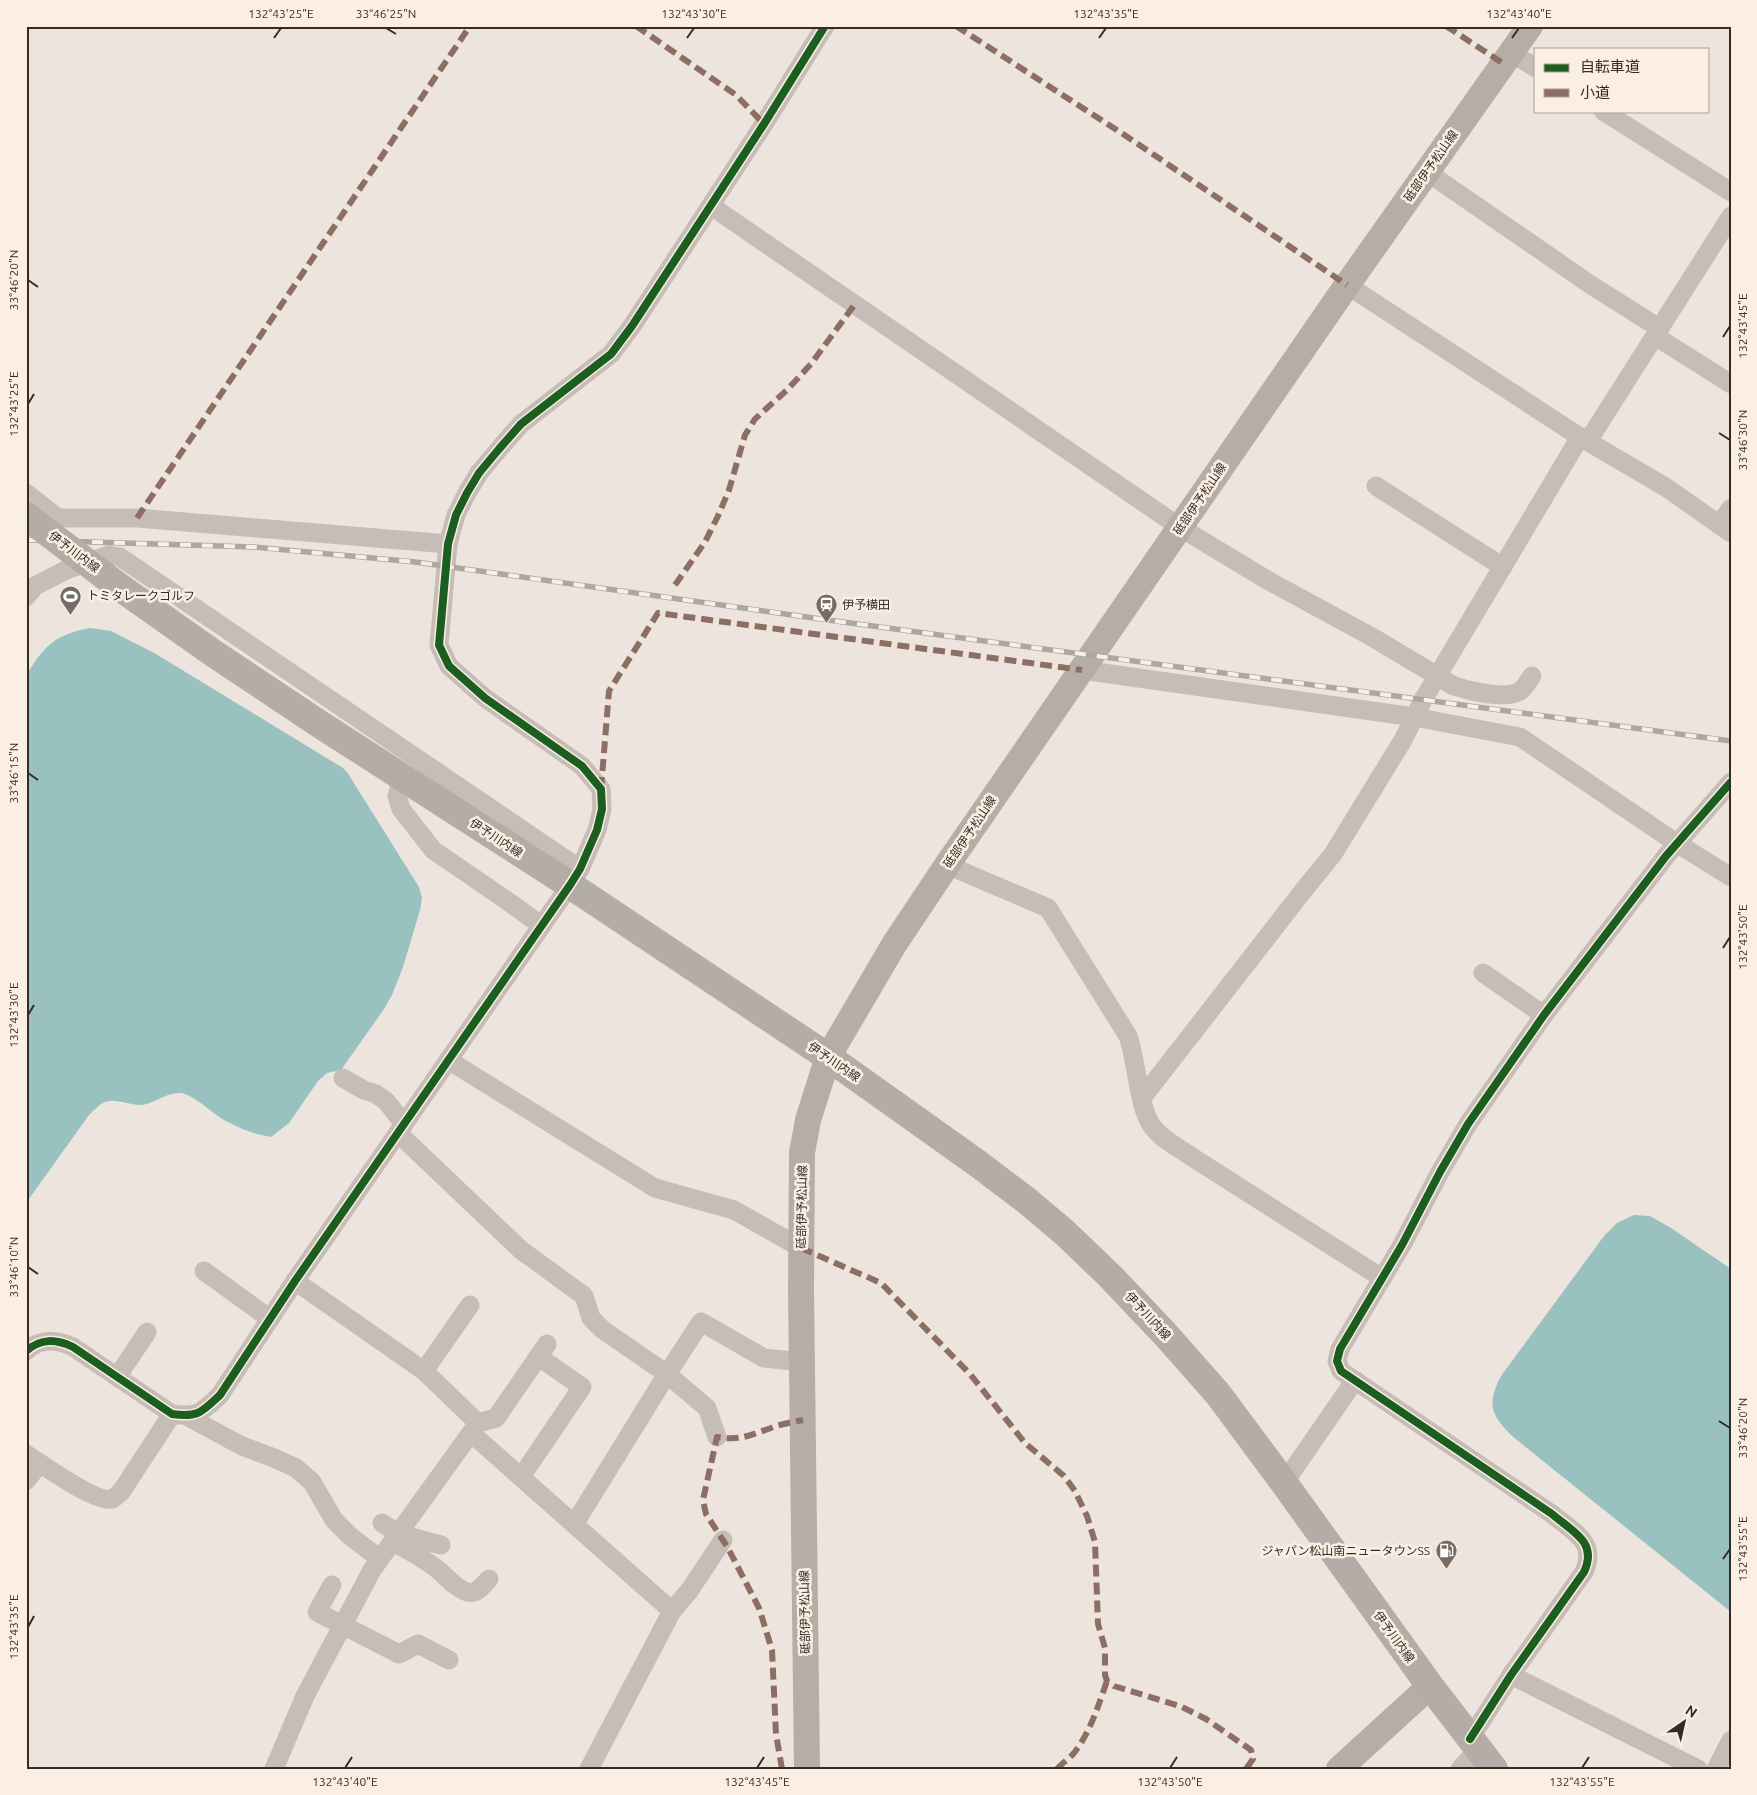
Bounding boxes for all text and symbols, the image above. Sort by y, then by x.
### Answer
text: 132°43'25"E [248,7,314,20]
text: 33°46'25"N [356,7,416,20]
text: 132°43'30"E [661,7,727,20]
text: 132°43'35"E [1073,7,1139,20]
text: 132°43'40"E [1486,7,1552,20]
legend [1534,48,1710,112]
text: 自転車道 [1580,58,1640,75]
text: 小道 [1580,84,1610,101]
street label: 砥部伊予松山線 [1401,128,1460,204]
text: 33°46'20"N [7,250,20,310]
text: 132°43'45"E [1736,293,1749,359]
text: 132°43'25"E [7,371,20,437]
text: 33°46'30"N [1736,410,1749,470]
street label: 砥部伊予松山線 [1171,460,1228,537]
street label: 伊予川内線 [46,528,102,575]
sports icon: トミタレークゴルフ [59,584,83,615]
place label: トミタレークゴルフ [87,589,195,602]
station icon: 伊予横田 [814,593,838,624]
place label: 伊予横田 [842,598,890,611]
text: 33°46'15"N [7,743,20,803]
street label: 砥部伊予松山線 [941,793,998,870]
street label: 伊予川内線 [468,816,525,859]
text: 132°43'50"E [1736,904,1749,970]
text: 132°43'30"E [7,982,20,1048]
street label: 伊予川内線 [806,1039,863,1084]
street label: 砥部伊予松山線 [794,1165,809,1249]
text: 33°46'10"N [7,1237,20,1297]
street label: 伊予川内線 [1123,1289,1174,1342]
text: 33°46'20"N [1736,1398,1749,1458]
text: 132°43'55"E [1736,1516,1749,1582]
fuel station icon: ジャパン松山南ニュータウンSS [1434,1539,1458,1570]
place label: ジャパン松山南ニュータウンSS [1261,1544,1430,1557]
street label: 砥部伊予松山線 [797,1570,812,1654]
text: 132°43'35"E [7,1594,20,1660]
street label: 伊予川内線 [1372,1609,1417,1665]
north arrow [1660,1698,1710,1748]
text: N [1682,1702,1700,1721]
text: 132°43'40"E [312,1775,378,1788]
text: 132°43'45"E [724,1775,790,1788]
text: 132°43'50"E [1137,1775,1203,1788]
text: 132°43'55"E [1549,1775,1615,1788]

